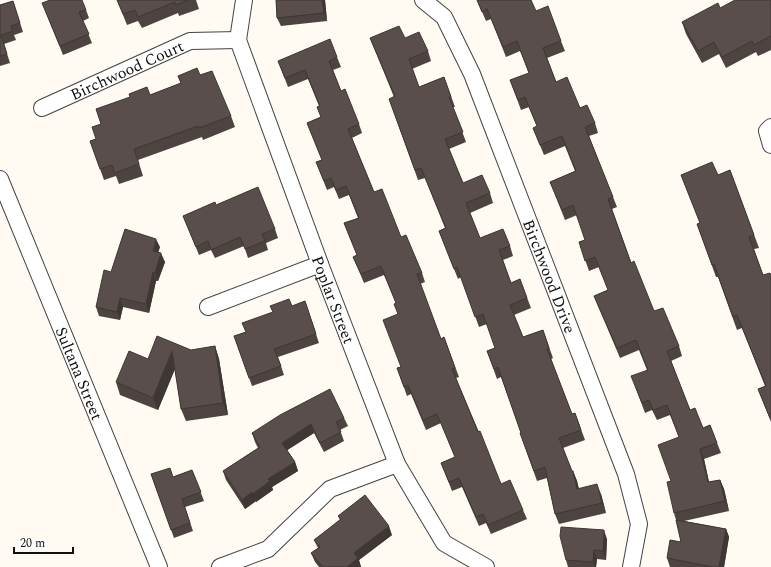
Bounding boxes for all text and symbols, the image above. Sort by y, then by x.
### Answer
street label: Birchwood Court [66,34,188,107]
street label: Birchwood Drive [516,216,582,337]
street label: Poplar Street [305,252,361,348]
street label: Sultana Street [49,323,109,424]
scale bar [14,529,73,555]
text: 20 m [20,534,45,553]

